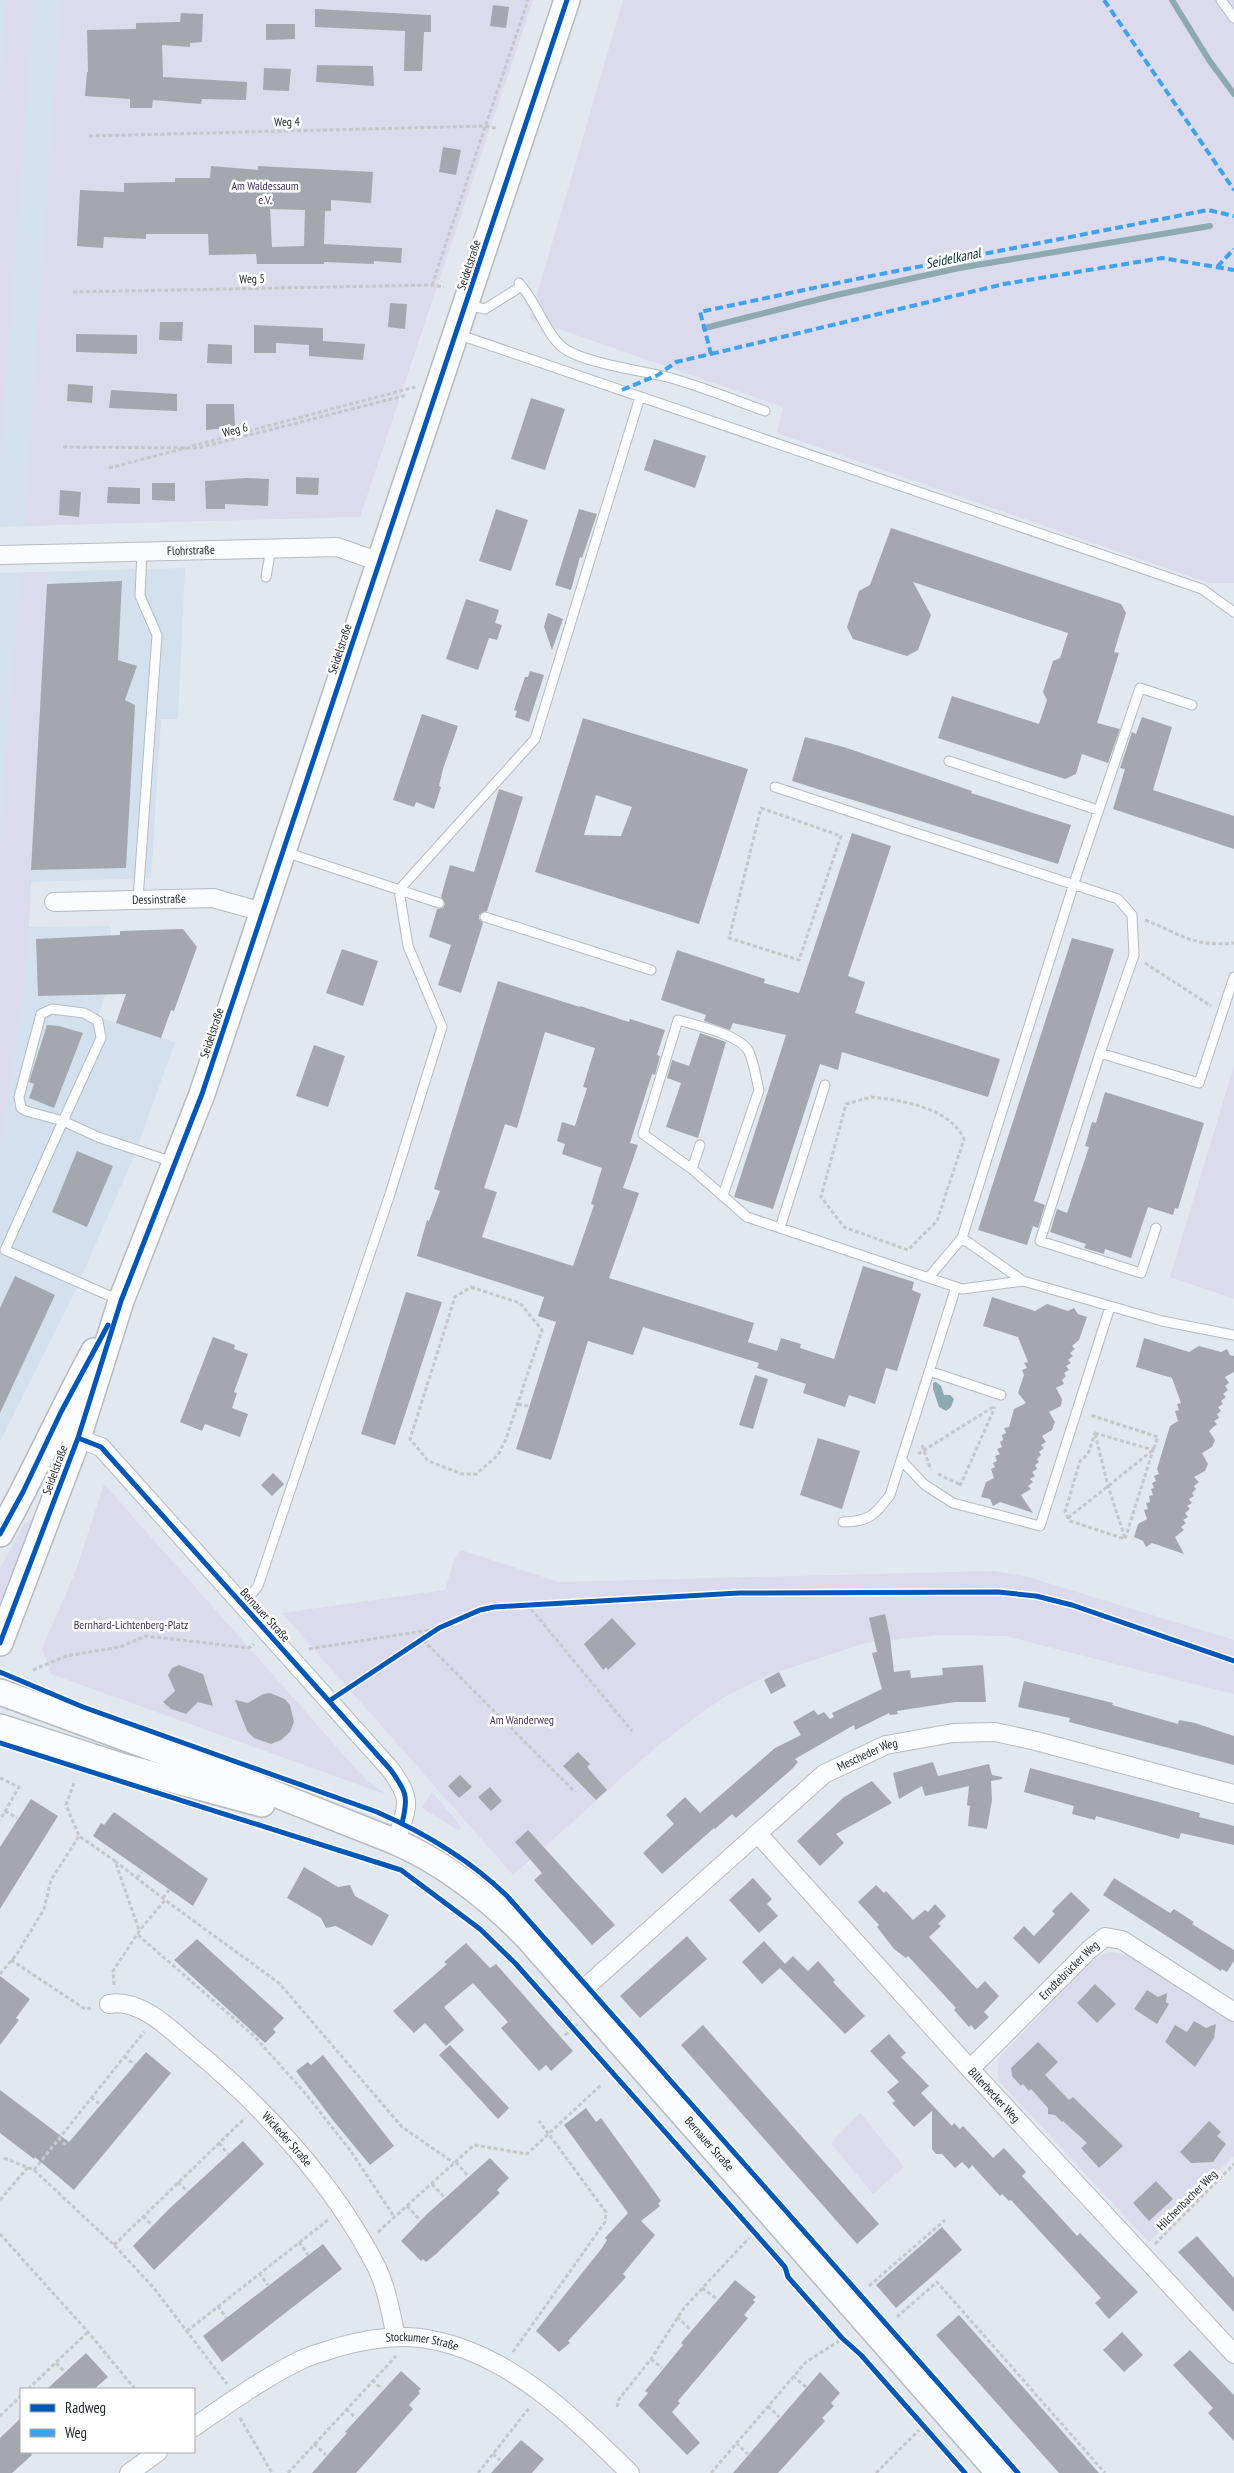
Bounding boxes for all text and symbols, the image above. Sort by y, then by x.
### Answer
street label: Weg 4 [274,114,301,129]
park label: Am Waldessaum e.V. [231,178,299,207]
street label: Seidelstraße [453,238,484,292]
water label: Seidelkanal [924,243,984,273]
street label: Weg 5 [239,271,265,286]
street label: Weg 6 [221,419,249,440]
street label: Flohrstraße [167,542,215,558]
street label: Seidelstraße [324,622,355,676]
street label: Dessinstraße [132,891,186,907]
street label: Seidelstraße [196,1006,227,1060]
street label: Seidelstraße [39,1443,70,1497]
street label: Bernauer Straße [237,1585,293,1645]
park label: Bernhard-Lichtenberg-Platz [74,1617,188,1632]
park label: Am Wanderweg [490,1712,554,1727]
street label: Mescheder Weg [834,1735,899,1774]
street label: Erndtebrücker Weg [1036,1937,1102,2003]
street label: Billerbecker Weg [965,2064,1024,2125]
street label: Wickeder Straße [259,2109,315,2169]
street label: Bernauer Straße [682,2113,738,2174]
street label: Hilchenbacher Weg [1153,2166,1220,2233]
street label: Stockumer Straße [385,2329,461,2354]
legend [20,2388,195,2453]
text: Radweg [65,2398,106,2417]
text: Weg [65,2423,87,2442]

